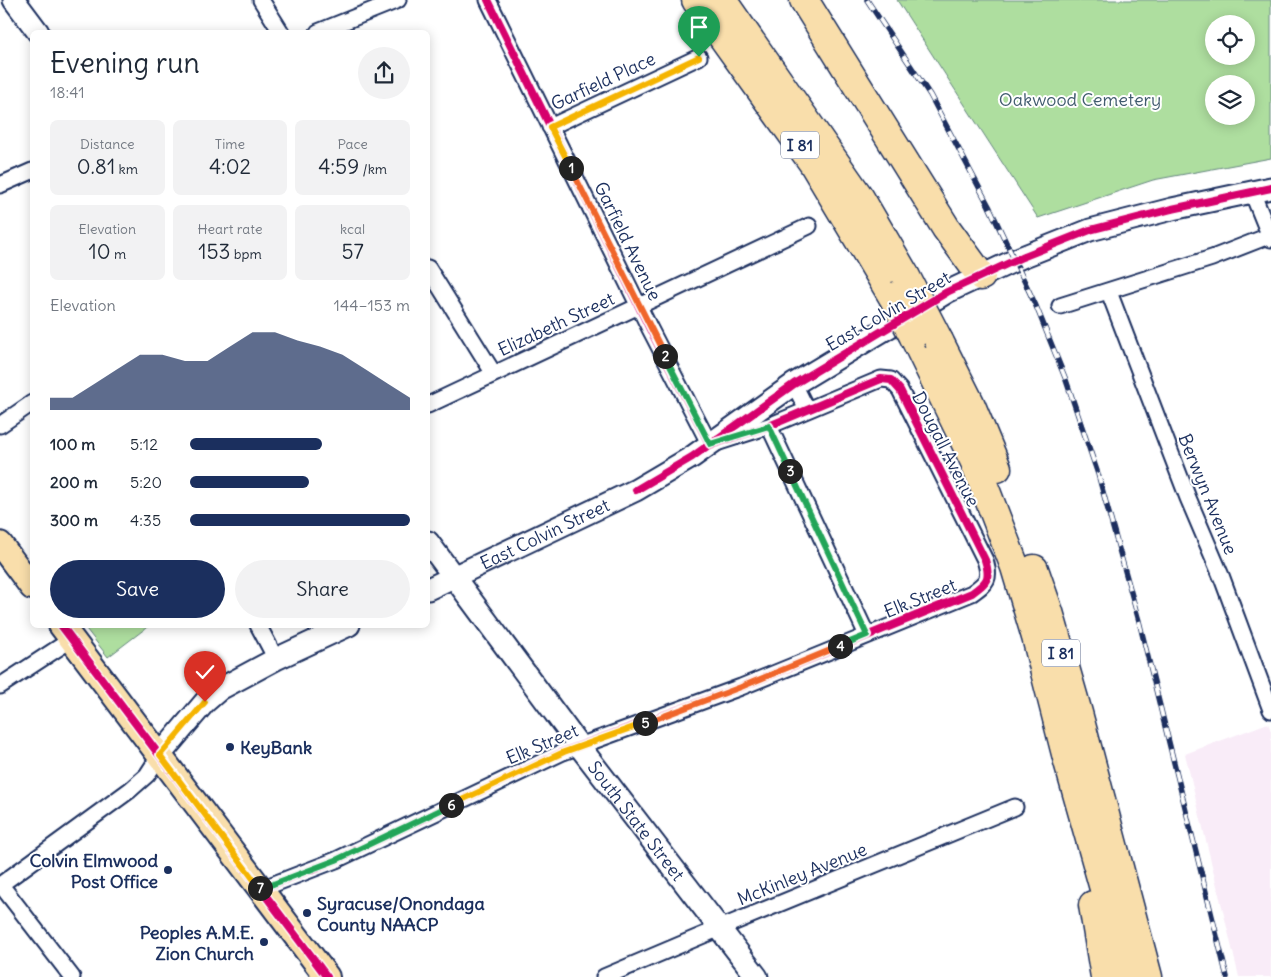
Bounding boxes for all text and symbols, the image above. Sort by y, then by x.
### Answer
pin [678,6,720,57]
icon: arrive [685,13,713,41]
map controls [1205,15,1255,125]
button: locate [1205,15,1255,65]
text: Evening run [50,45,200,81]
button: share [358,47,410,99]
street label: Garfield Place [547,47,659,115]
button: layers [1205,75,1255,125]
text: 18:41 [50,82,85,102]
park label: Oakwood Cemetery [999,88,1161,111]
road number: I 81 [781,132,819,158]
text: Distance [80,135,135,153]
text: Time [215,135,245,153]
text: Pace [337,135,368,153]
text: 0.81 [77,153,115,180]
text: 4:02 [209,153,251,180]
text: 4:59 [318,153,359,180]
pin: 1 [558,156,584,180]
text: 1 [569,159,574,177]
text: km [115,160,138,178]
text: /km [359,160,387,178]
street label: Garfield Avenue [589,178,667,304]
text: Elevation [79,220,136,238]
text: Heart rate [198,220,262,238]
text: kcal [340,220,365,238]
text: 10 [88,238,111,265]
text: 153 [198,238,231,265]
text: 57 [341,238,364,265]
text: m [111,245,126,263]
text: bpm [231,245,262,263]
street label: East Colvin Street [821,266,955,356]
street label: Elizabeth Street [494,287,618,361]
text: Elevation [50,295,116,315]
text: 144–153 m [334,295,410,315]
pin: 2 [652,344,678,368]
text: 2 [662,347,669,365]
street label: Dougall Avenue [907,387,985,511]
street label: Berwyn Avenue [1173,430,1243,558]
text: 100 m [50,434,95,454]
text: 5:12 [130,434,158,454]
pin: 3 [778,458,802,484]
text: 3 [787,462,794,480]
text: 200 m [50,472,98,492]
text: 5:20 [130,472,162,492]
street label: East Colvin Street [476,493,613,574]
text: 300 m [50,510,98,530]
text: 4:35 [130,510,161,530]
button: Save [50,560,225,618]
button: Share [235,560,410,618]
street label: Elk Street [880,573,960,623]
pin: 4 [828,634,852,658]
text: 4 [836,637,845,655]
road number: I 81 [1042,640,1080,666]
pin [184,651,226,702]
icon: check [191,658,219,686]
pin: 5 [632,710,658,736]
text: 5 [641,714,650,732]
street label: Elk Street [502,719,582,769]
place label: KeyBank [240,736,312,759]
marker: KeyBank [224,741,236,753]
street label: South State Street [583,756,690,885]
pin: 6 [438,792,464,818]
text: 6 [447,796,456,814]
street label: McKinley Avenue [734,838,870,910]
place label: Colvin Elmwood Post Office [29,849,158,893]
marker: Colvin Elmwood Post Office [162,864,174,876]
pin: 7 [248,876,272,900]
text: 7 [257,879,264,897]
place label: Syracuse/Onondaga County NAACP [317,892,485,936]
marker: Syracuse/Onondaga County NAACP [301,907,313,919]
place label: Peoples A.M.E. Zion Church [140,921,255,965]
marker: Peoples A.M.E. Zion Church [258,936,270,948]

